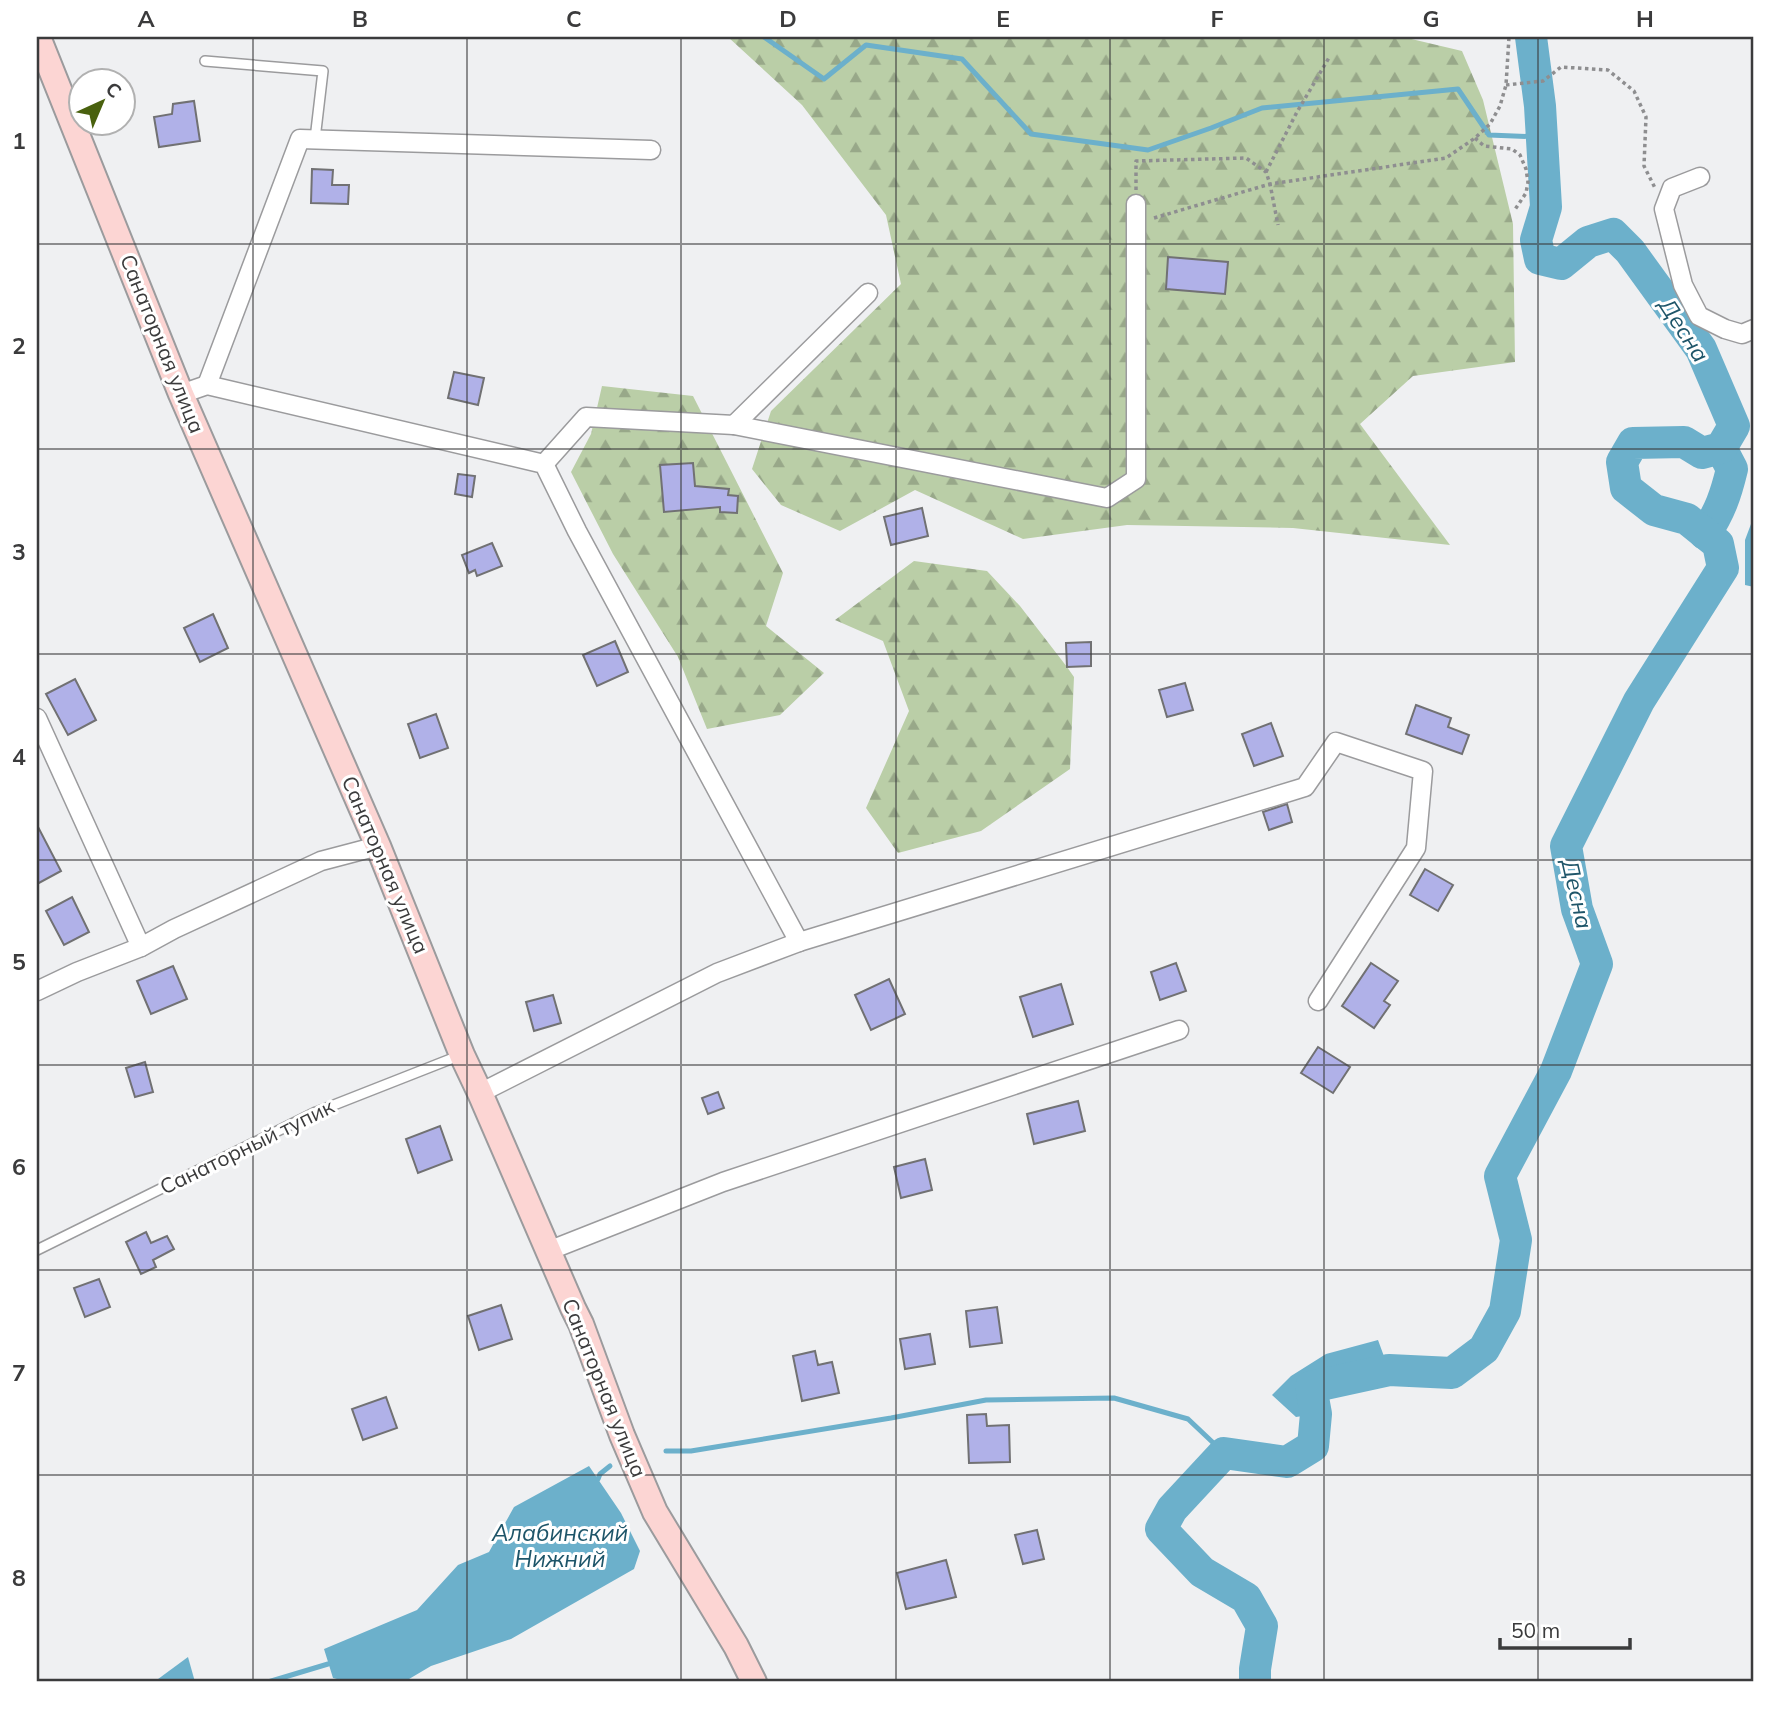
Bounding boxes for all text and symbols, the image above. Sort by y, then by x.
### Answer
text: A [137,4,155,33]
text: B [352,4,368,33]
text: C [566,4,582,33]
text: D [779,4,797,33]
text: E [996,4,1010,33]
text: F [1210,4,1224,33]
text: G [1422,4,1440,33]
text: H [1636,4,1654,33]
north arrow [66,66,136,136]
text: С [101,77,127,103]
text: 1 [12,126,26,155]
street label: Санаторная улица [115,250,211,437]
water label: Десна [1652,291,1716,367]
text: 2 [12,331,26,360]
text: 3 [12,537,26,566]
text: 4 [12,742,26,771]
street label: Санаторная улица [337,772,435,957]
water label: Десна [1555,854,1600,932]
text: 5 [12,947,26,976]
street label: Санаторный тупик [155,1092,338,1199]
text: 6 [12,1152,26,1181]
street label: Санаторная улица [557,1294,653,1481]
text: 7 [12,1358,26,1387]
water label: Алабинский Нижний [491,1518,628,1573]
text: 8 [12,1563,26,1592]
scale bar [1500,1607,1630,1651]
text: 50 m [1511,1617,1560,1643]

